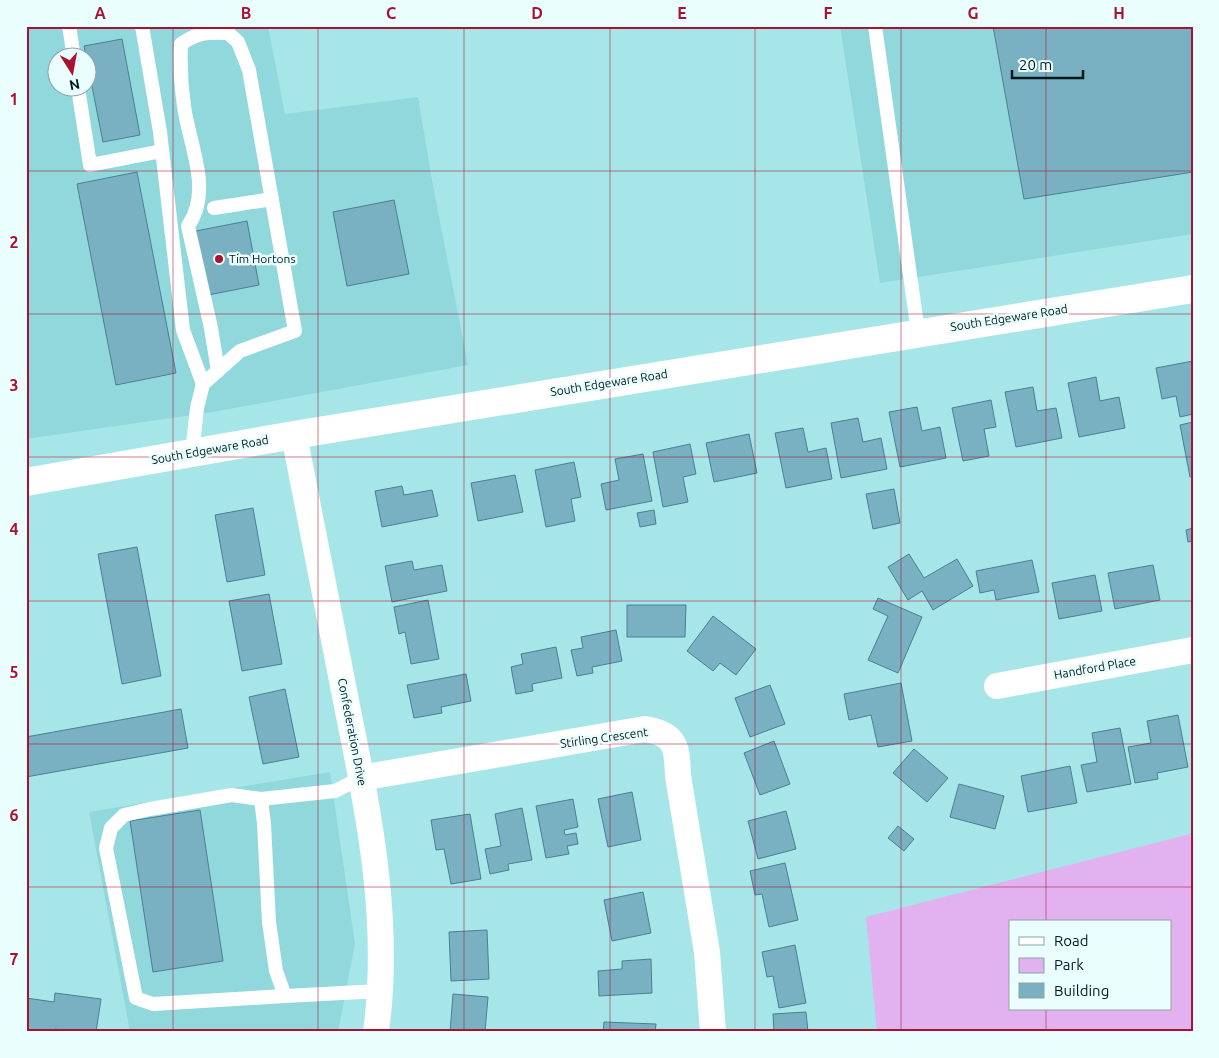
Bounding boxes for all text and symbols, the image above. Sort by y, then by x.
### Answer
text: A [94,4,106,22]
text: B [241,4,251,22]
text: C [386,4,396,22]
text: D [531,4,543,22]
text: E [677,4,687,22]
text: F [824,4,833,22]
text: G [967,4,979,22]
text: H [1113,4,1125,22]
north arrow [48,48,98,98]
scale bar [1012,48,1083,80]
text: 20 m [1019,56,1052,73]
text: N [68,76,81,94]
text: 1 [9,90,19,108]
text: 2 [9,233,19,251]
place label: Tim Hortons [229,252,296,265]
marker: Tim Hortons [213,253,225,265]
street label: South Edgeware Road [949,302,1069,333]
street label: South Edgeware Road [549,367,669,398]
text: 3 [9,376,19,394]
street label: South Edgeware Road [150,433,269,466]
text: 4 [9,520,19,538]
street label: Handford Place [1053,654,1137,681]
text: 5 [9,663,19,681]
street label: Confederation Drive [336,677,369,787]
street label: Stirling Crescent [559,725,649,750]
text: 6 [9,806,19,824]
legend [1009,920,1172,1010]
text: Road [1054,932,1089,949]
text: 7 [9,950,19,968]
text: Park [1054,956,1084,973]
text: Building [1054,982,1109,999]

